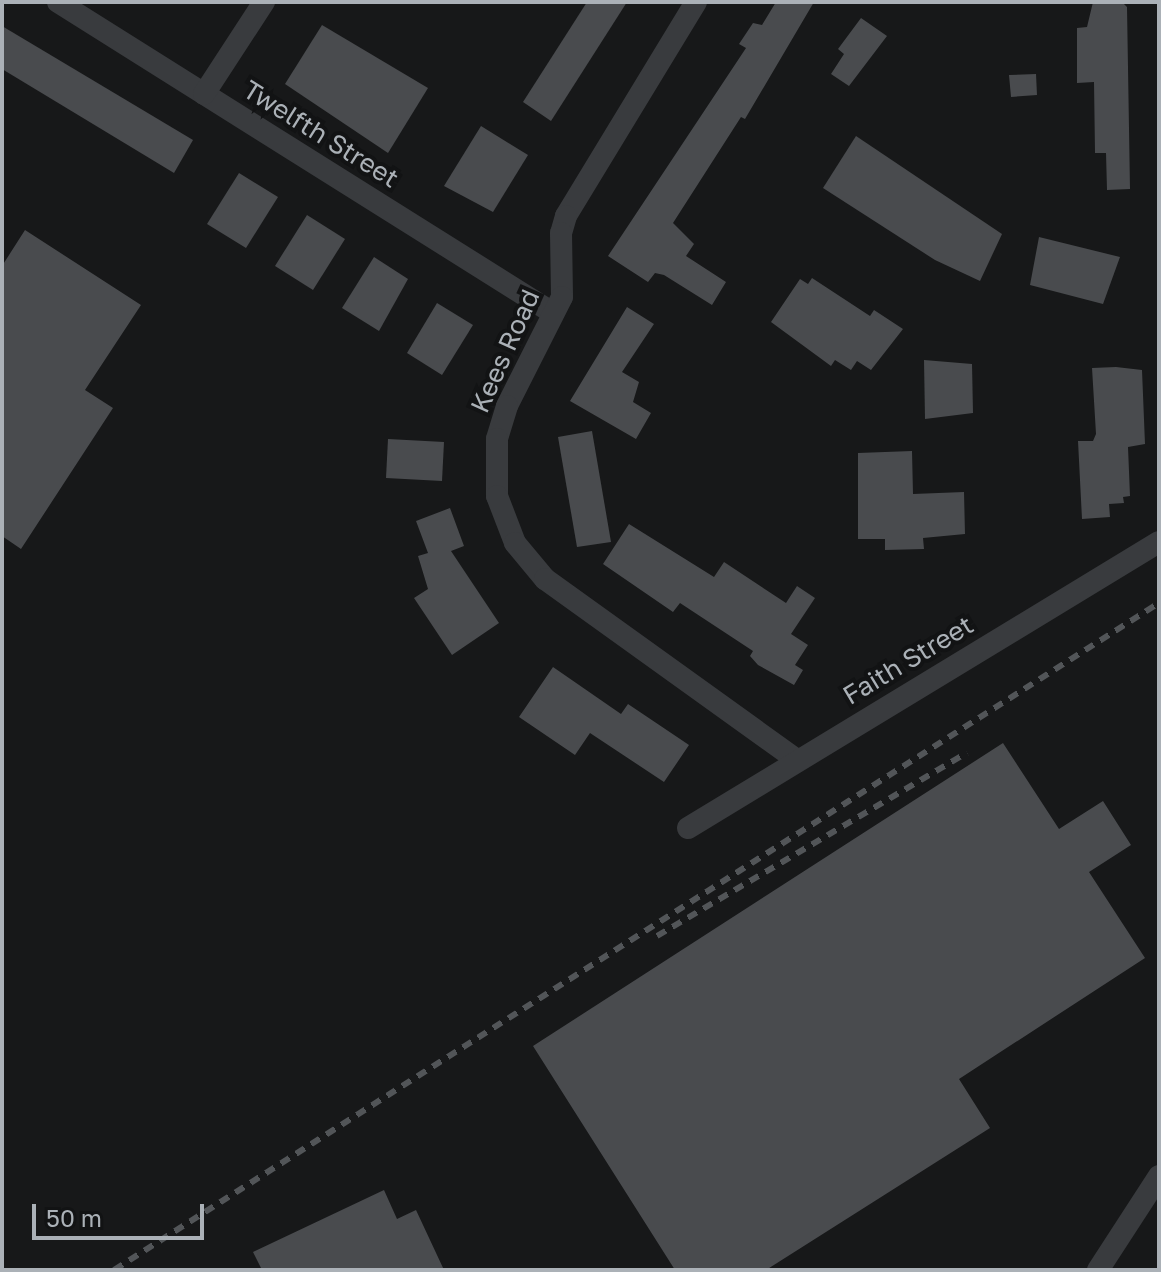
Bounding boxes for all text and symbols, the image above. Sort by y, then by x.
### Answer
street label: Twelfth Street [238,74,404,194]
street label: Kees Road [464,285,546,417]
street label: Faith Street [837,609,979,711]
scale bar [36,1188,208,1238]
text: 50 m [46,1203,102,1232]

